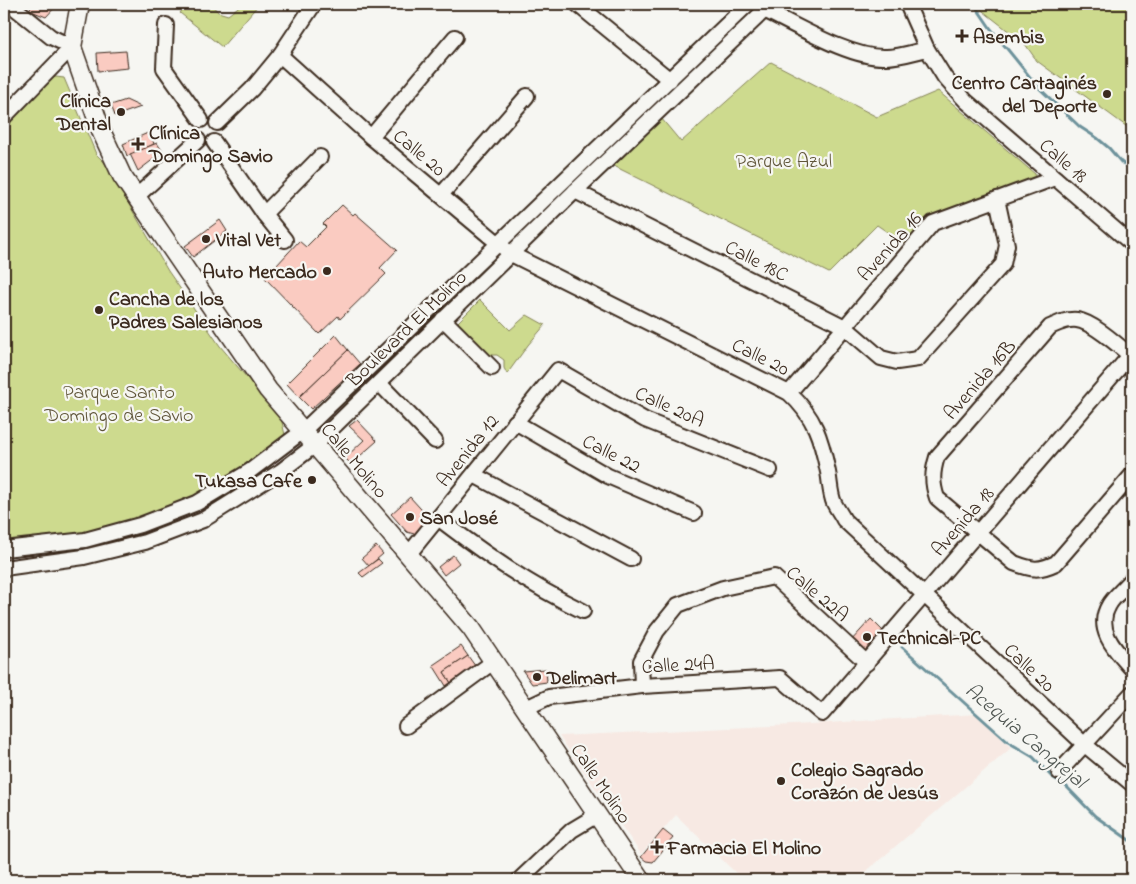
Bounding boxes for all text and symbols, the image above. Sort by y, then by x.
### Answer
place label: Asembis [973,24,1044,53]
marker: Asembis [955,29,969,43]
place label: Centro Cartaginés del Deporte [952,70,1098,122]
place label: Clínica Dental [56,88,111,140]
marker: Centro Cartaginés del Deporte [1101,88,1113,100]
marker: Clínica Dental [115,106,127,118]
place label: Clínica Domingo Savio [148,120,273,173]
street label: Calle 20 [386,123,451,185]
street label: Calle 18 [1032,132,1093,191]
marker: Clínica Domingo Savio [131,137,145,151]
park label: Parque Azul [736,148,832,177]
street label: Avenida 16 [852,206,930,289]
place label: Vital Vet [215,227,281,256]
marker: Vital Vet [200,233,212,245]
street label: Calle 18C [719,234,792,290]
place label: Auto Mercado [203,259,317,288]
street label: Boulevard El Molino [340,264,475,396]
marker: Auto Mercado [321,265,333,277]
place label: Cancha de los Padres Salesianos [109,286,263,338]
marker: Cancha de los Padres Salesianos [93,304,105,316]
street label: Calle 20 [726,332,794,385]
street label: Avenida 16B [938,334,1024,427]
park label: Parque Santo Domingo de Savio [43,379,194,432]
street label: Calle 20A [630,380,708,436]
street label: Avenida 12 [430,409,507,494]
street label: Calle Molino [313,417,394,506]
street label: Calle 22 [577,428,645,482]
place label: Tukasa Cafe [195,468,303,497]
marker: Tukasa Cafe [306,474,318,486]
street label: Avenida 18 [925,481,1002,564]
place label: San José [420,505,499,534]
marker: San José [404,511,416,523]
street label: Calle 22A [778,560,854,630]
place label: Technical-PC [877,625,981,654]
marker: Technical-PC [861,631,873,643]
street label: Calle 20 [996,637,1061,700]
street label: Calle 24A [641,650,715,683]
place label: Delimart [546,665,617,694]
marker: Delimart [531,671,543,683]
water label: Acequia Cangrejal [957,677,1094,799]
street label: Calle Molino [562,738,638,830]
place label: Colegio Sagrado Corazón de Jesús [791,757,939,809]
marker: Colegio Sagrado Corazón de Jesús [775,775,787,787]
place label: Farmacia El Molino [666,835,821,864]
marker: Farmacia El Molino [651,841,663,853]

